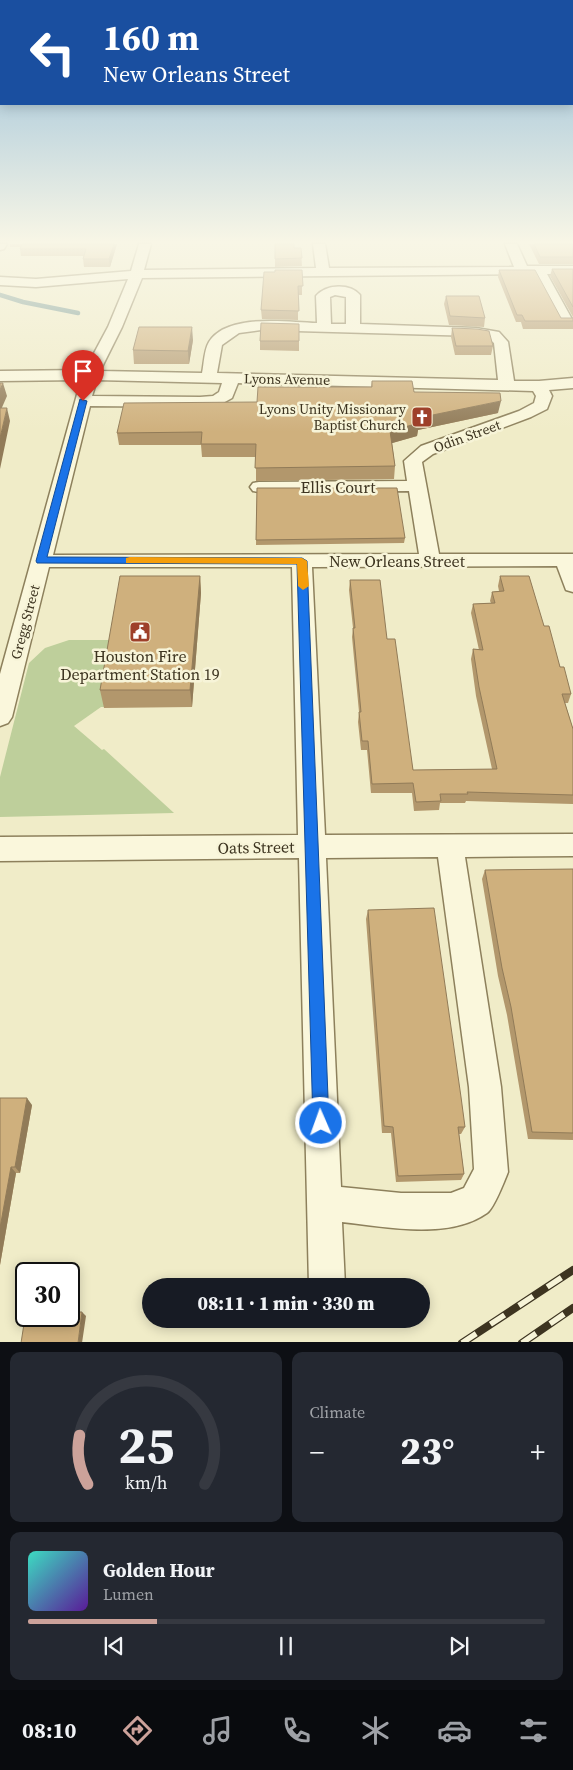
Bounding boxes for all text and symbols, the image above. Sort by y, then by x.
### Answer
text: 160 m [103,14,199,62]
icon: left [20,20,85,85]
text: New Orleans Street [103,59,290,89]
pin [62,350,104,401]
icon: arrive [69,357,97,385]
street label: Lyons Avenue [244,368,330,390]
place label: Lyons Unity Missionary Baptist Church [259,399,407,435]
church icon: Lyons Unity Missionary Baptist Church [410,405,434,429]
street label: Odin Street [431,414,504,457]
street label: Ellis Court [301,476,376,498]
street label: New Orleans Street [329,550,466,572]
street label: Gregg Street [5,582,45,661]
public building icon: Houston Fire Department Station 19 [128,620,152,644]
place label: Houston Fire Department Station 19 [60,645,220,685]
street label: Oats Street [217,835,295,859]
position arrow [294,1096,346,1148]
speed limit sign: 30 [15,1262,80,1327]
text: 08:11 · 1 min · 330 m [197,1290,375,1316]
text: Climate [310,1401,365,1423]
text: 25 [118,1409,174,1480]
text: 23° [400,1425,454,1477]
text: − [310,1433,324,1471]
text: + [530,1433,545,1471]
text: km/h [124,1470,167,1495]
text: Golden Hour [103,1557,215,1583]
text: Lumen [103,1583,154,1605]
icon: previous [100,1632,128,1660]
icon: pause [272,1632,300,1660]
icon: next [445,1632,473,1660]
icon: directions [120,1713,155,1748]
icon: music [200,1713,235,1748]
icon: phone [279,1713,314,1748]
icon: climate [358,1713,393,1748]
icon: car [437,1713,472,1748]
icon: filters [516,1713,551,1748]
text: 08:10 [22,1715,76,1745]

